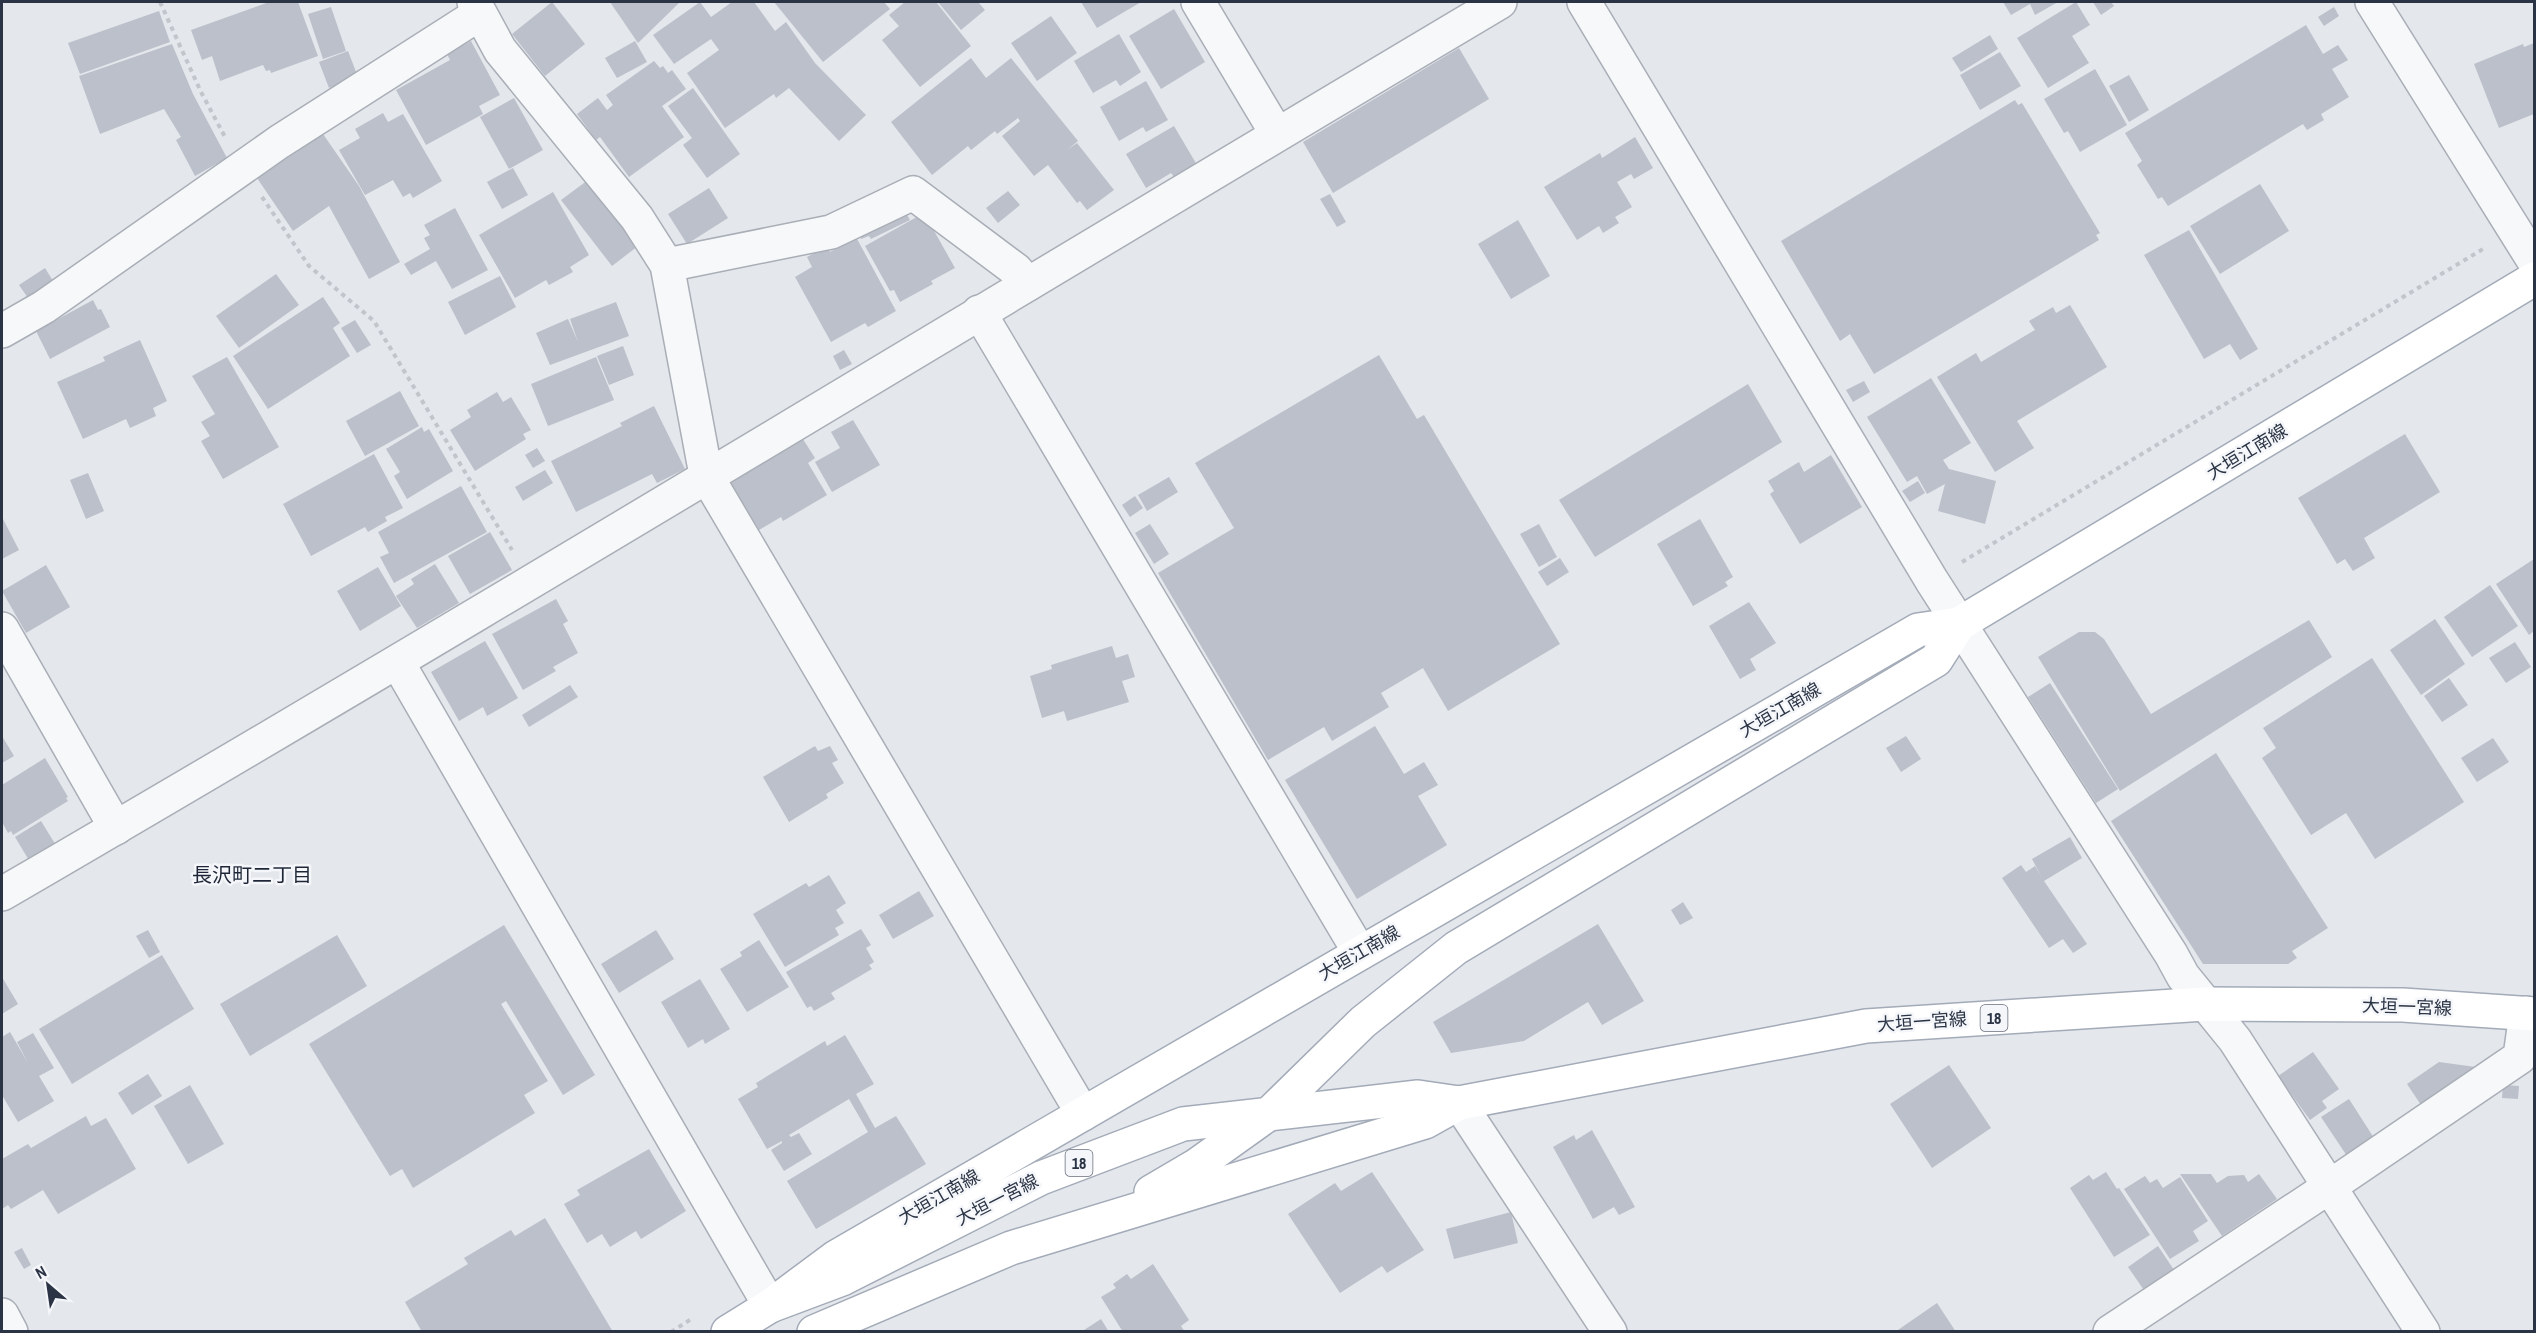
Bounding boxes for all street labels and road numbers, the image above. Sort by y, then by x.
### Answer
street label: 大垣江南線 [2202,418,2292,485]
street label: 大垣江南線 [1735,676,1825,743]
street label: 大垣江南線 [1314,919,1404,986]
street label: 大垣一宮線 [2362,992,2452,1021]
road number: 18 [1980,1005,2008,1031]
street label: 大垣一宮線 [1876,1006,1968,1037]
road number: 18 [1066,1150,1092,1176]
street label: 大垣江南線 [894,1163,984,1230]
street label: 大垣一宮線 [951,1168,1043,1231]

